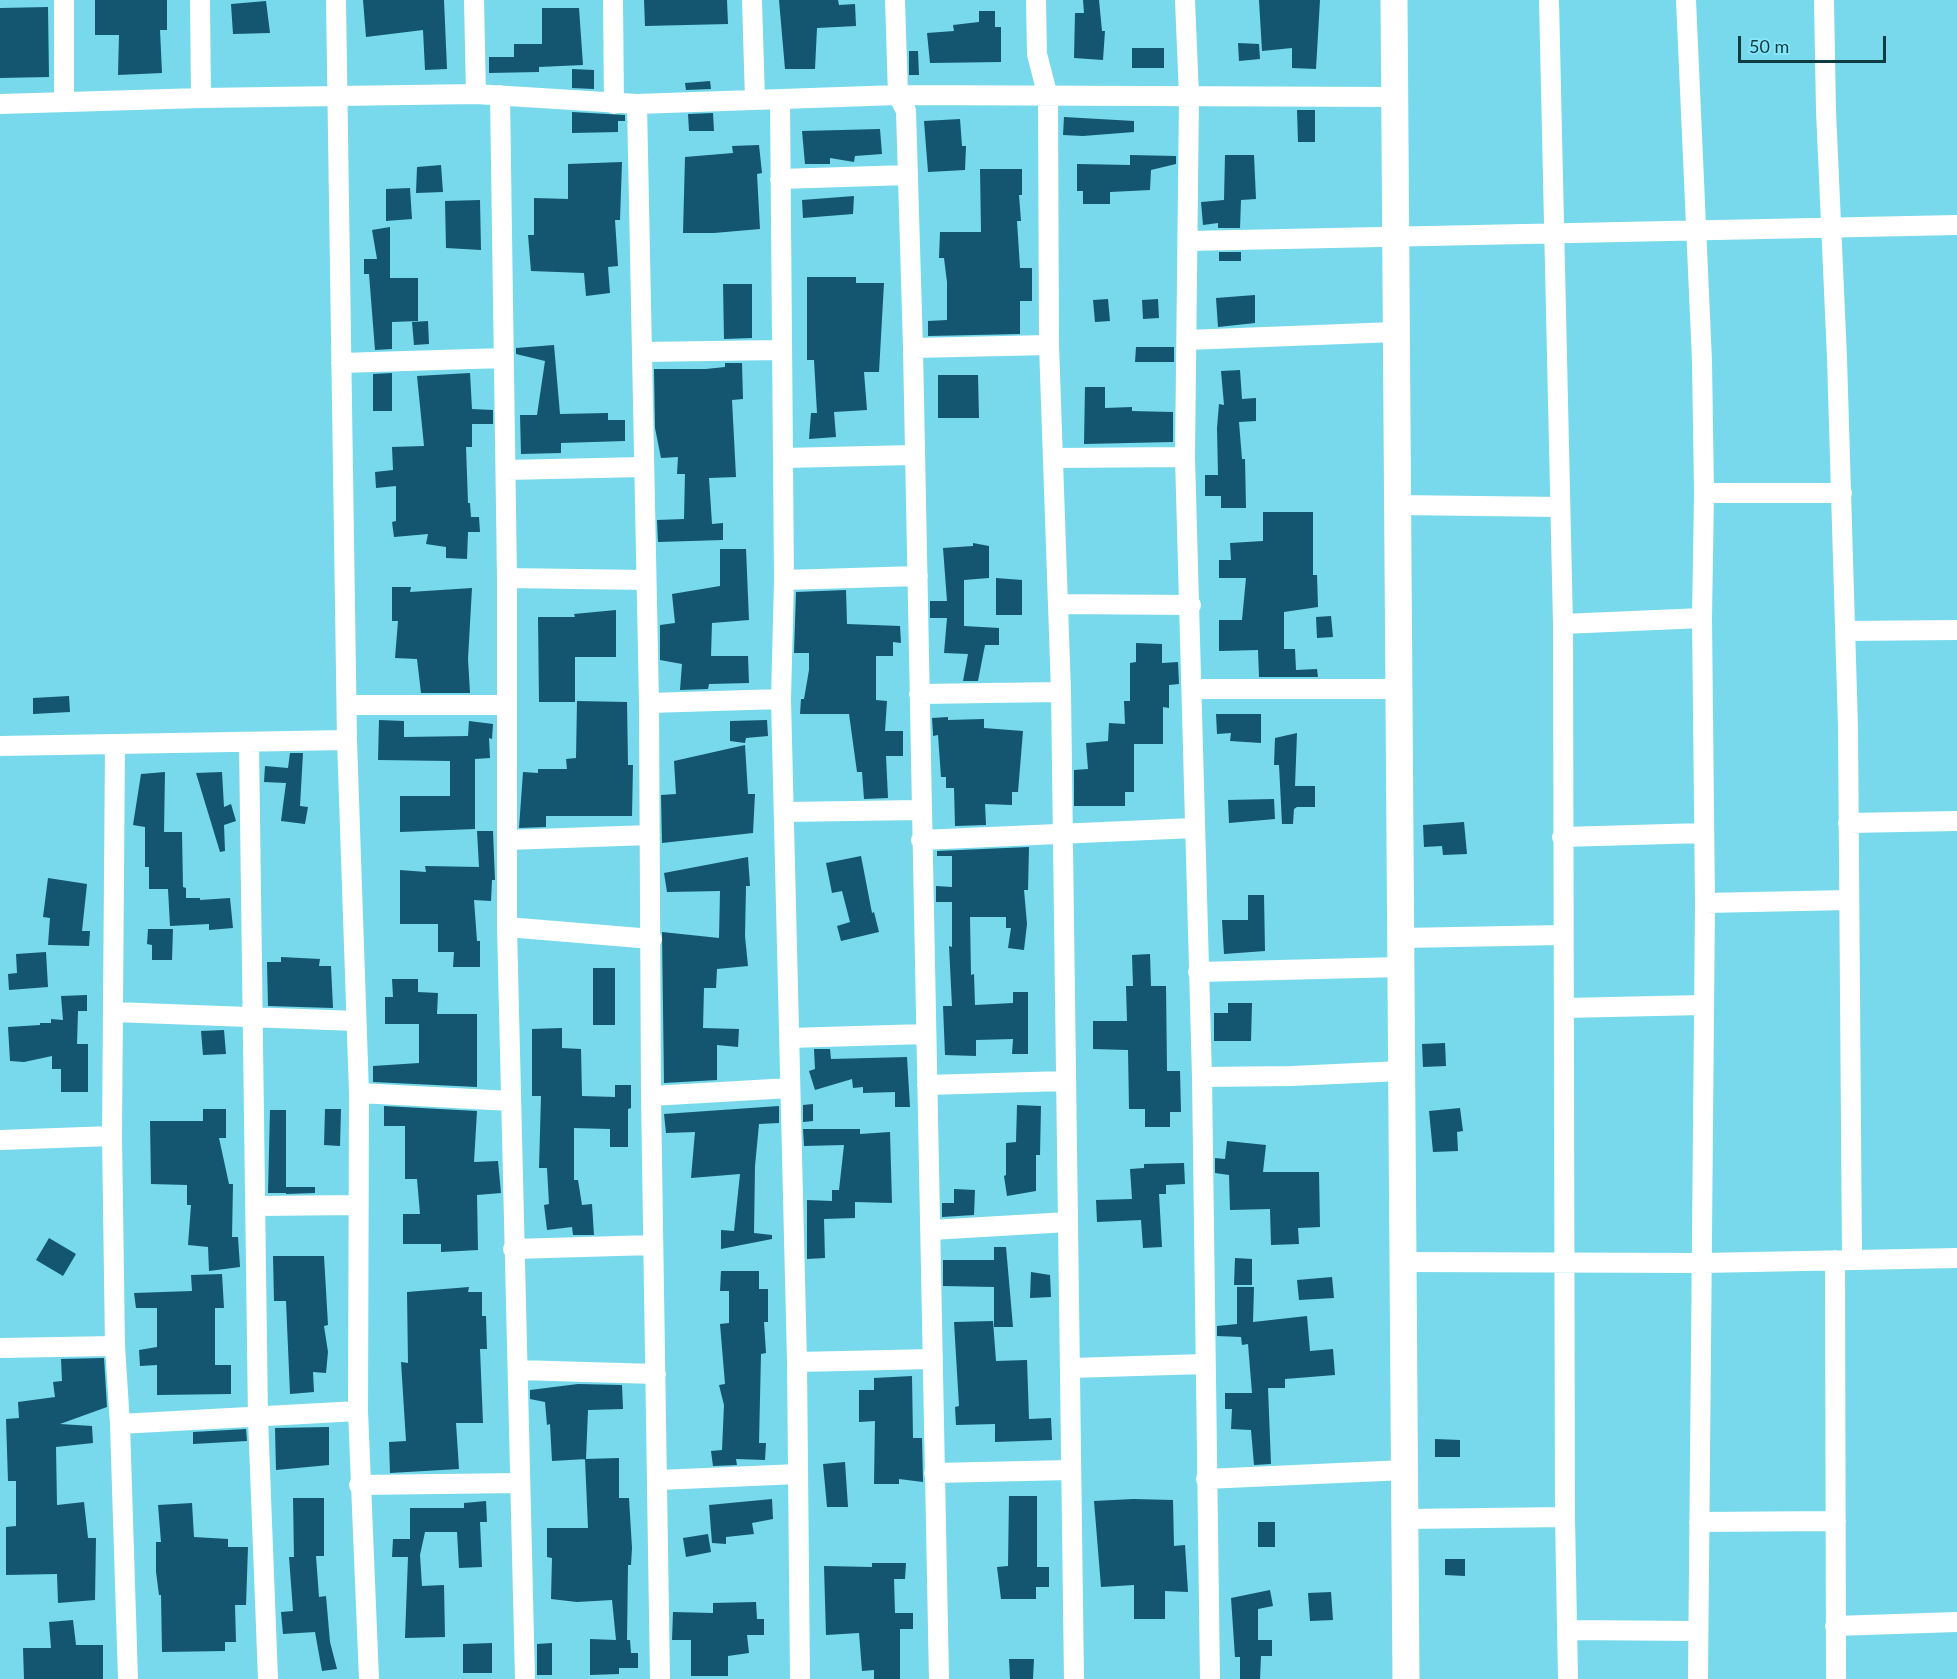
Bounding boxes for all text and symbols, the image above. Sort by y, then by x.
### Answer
scale bar [1741,24,1890,62]
text: 50 m [1749,35,1789,57]

